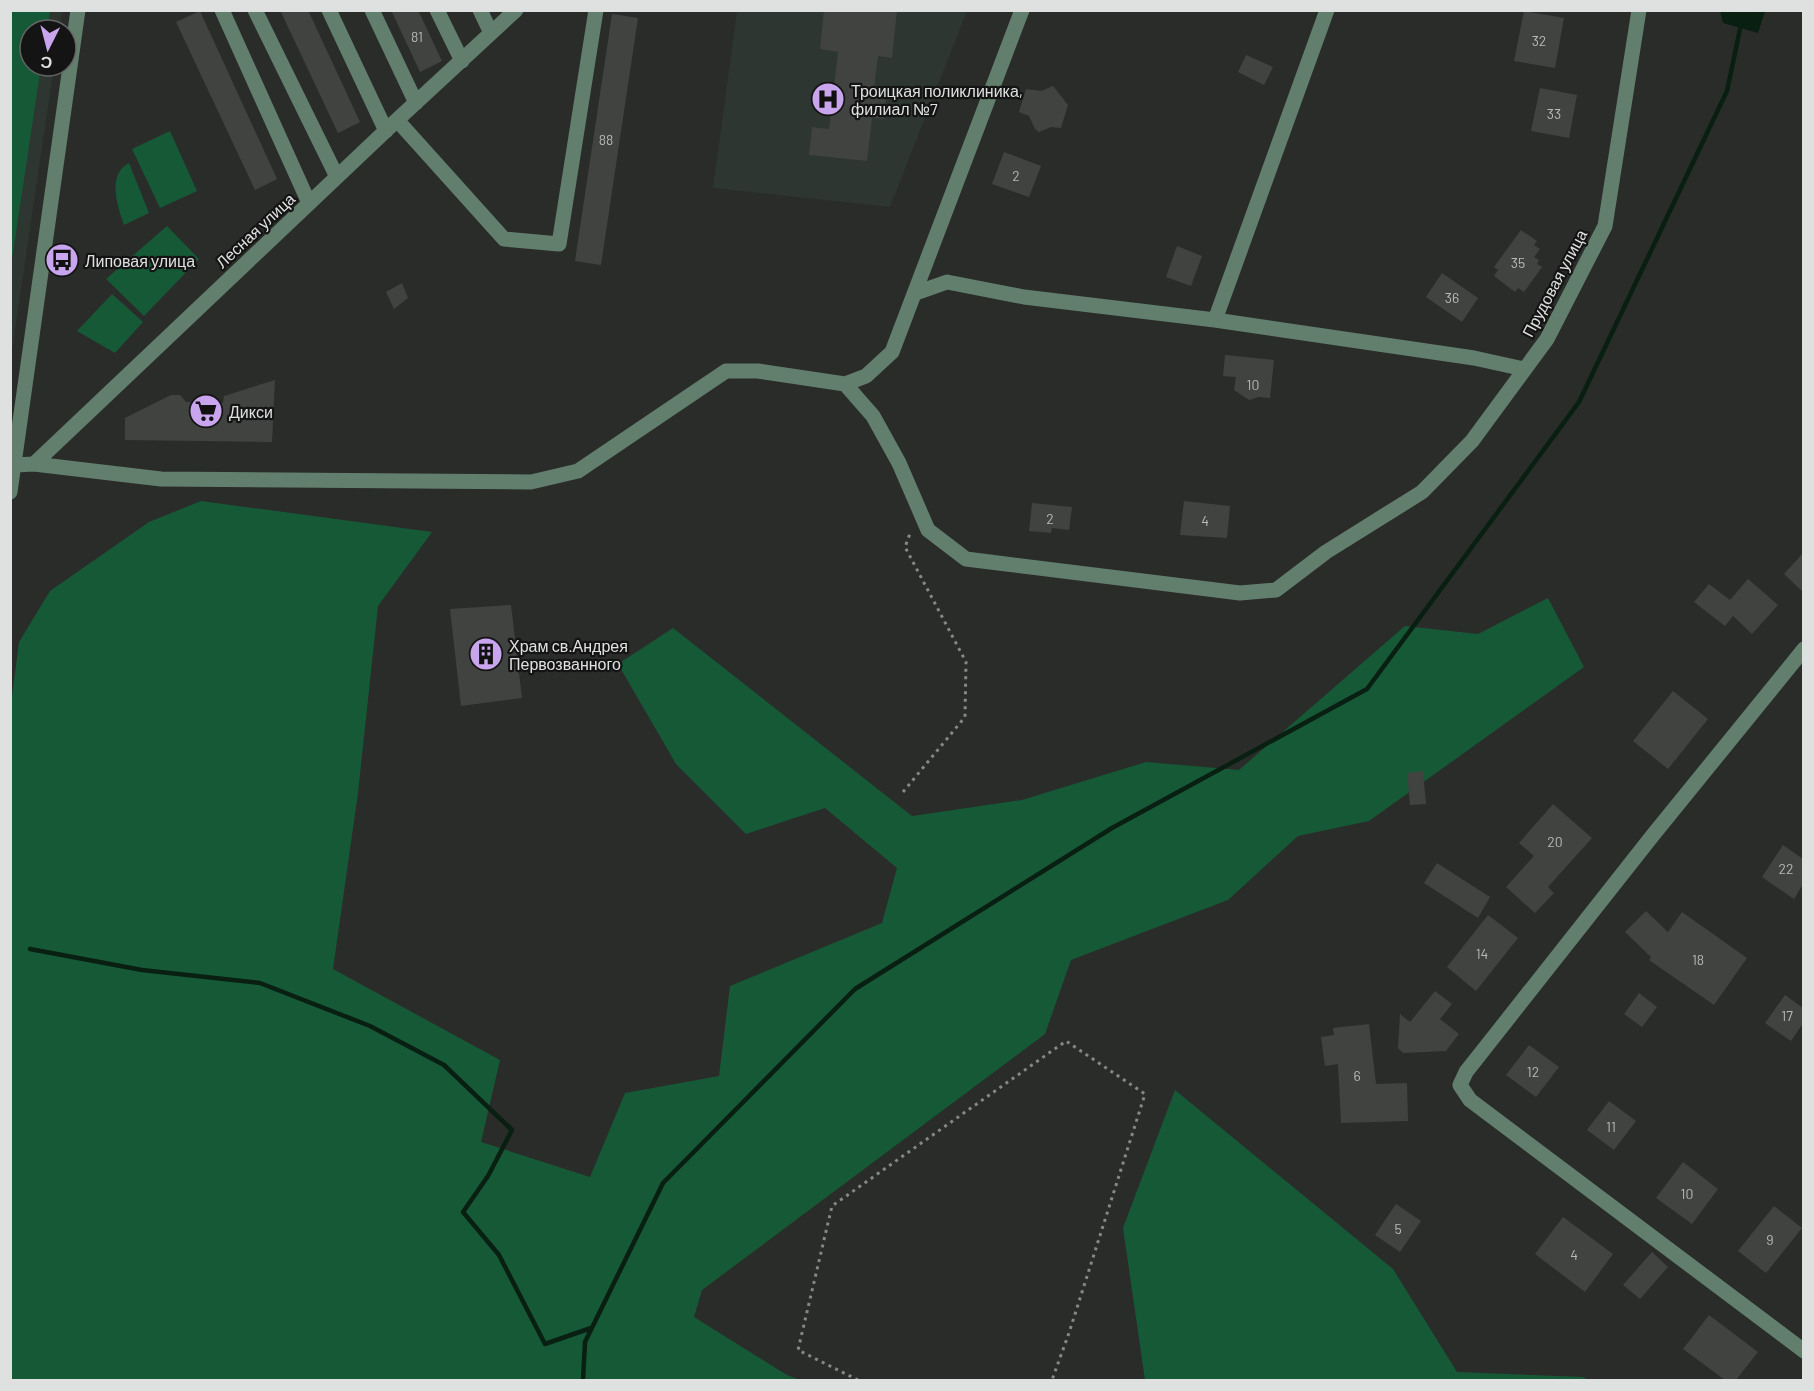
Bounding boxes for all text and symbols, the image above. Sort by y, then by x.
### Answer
north arrow [18,18,78,78]
house number: 81 [411,28,423,45]
house number: 32 [1532,32,1546,49]
text: С [39,53,53,73]
hospital icon: Троицкая поликлиника, филиал №7 [810,81,846,117]
place label: Троицкая поликлиника, филиал №7 [851,81,1023,118]
house number: 33 [1547,105,1561,122]
house number: 88 [599,131,613,148]
house number: 2 [1012,167,1020,184]
street label: Лесная улица [212,189,298,271]
street label: Прудовая улица [1518,226,1590,340]
bus stop icon: Липовая улица [44,242,80,278]
place label: Липовая улица [85,251,195,270]
house number: 35 [1511,254,1525,271]
house number: 36 [1445,289,1459,306]
house number: 10 [1247,376,1259,393]
supermarket icon: Дикси [188,393,224,429]
place label: Дикси [229,402,273,421]
house number: 2 [1046,510,1054,527]
house number: 4 [1201,512,1209,529]
building icon: Храм св.Андрея Первозванного [468,636,504,672]
place label: Храм св.Андрея Первозванного [509,636,628,673]
house number: 20 [1547,833,1563,850]
house number: 22 [1778,860,1794,877]
house number: 14 [1476,945,1488,962]
house number: 18 [1692,951,1704,968]
house number: 17 [1781,1007,1793,1024]
house number: 12 [1527,1063,1539,1080]
house number: 6 [1353,1067,1361,1084]
house number: 11 [1606,1118,1616,1135]
house number: 10 [1681,1185,1693,1202]
house number: 5 [1394,1220,1402,1237]
house number: 9 [1766,1231,1774,1248]
house number: 4 [1570,1246,1578,1263]

